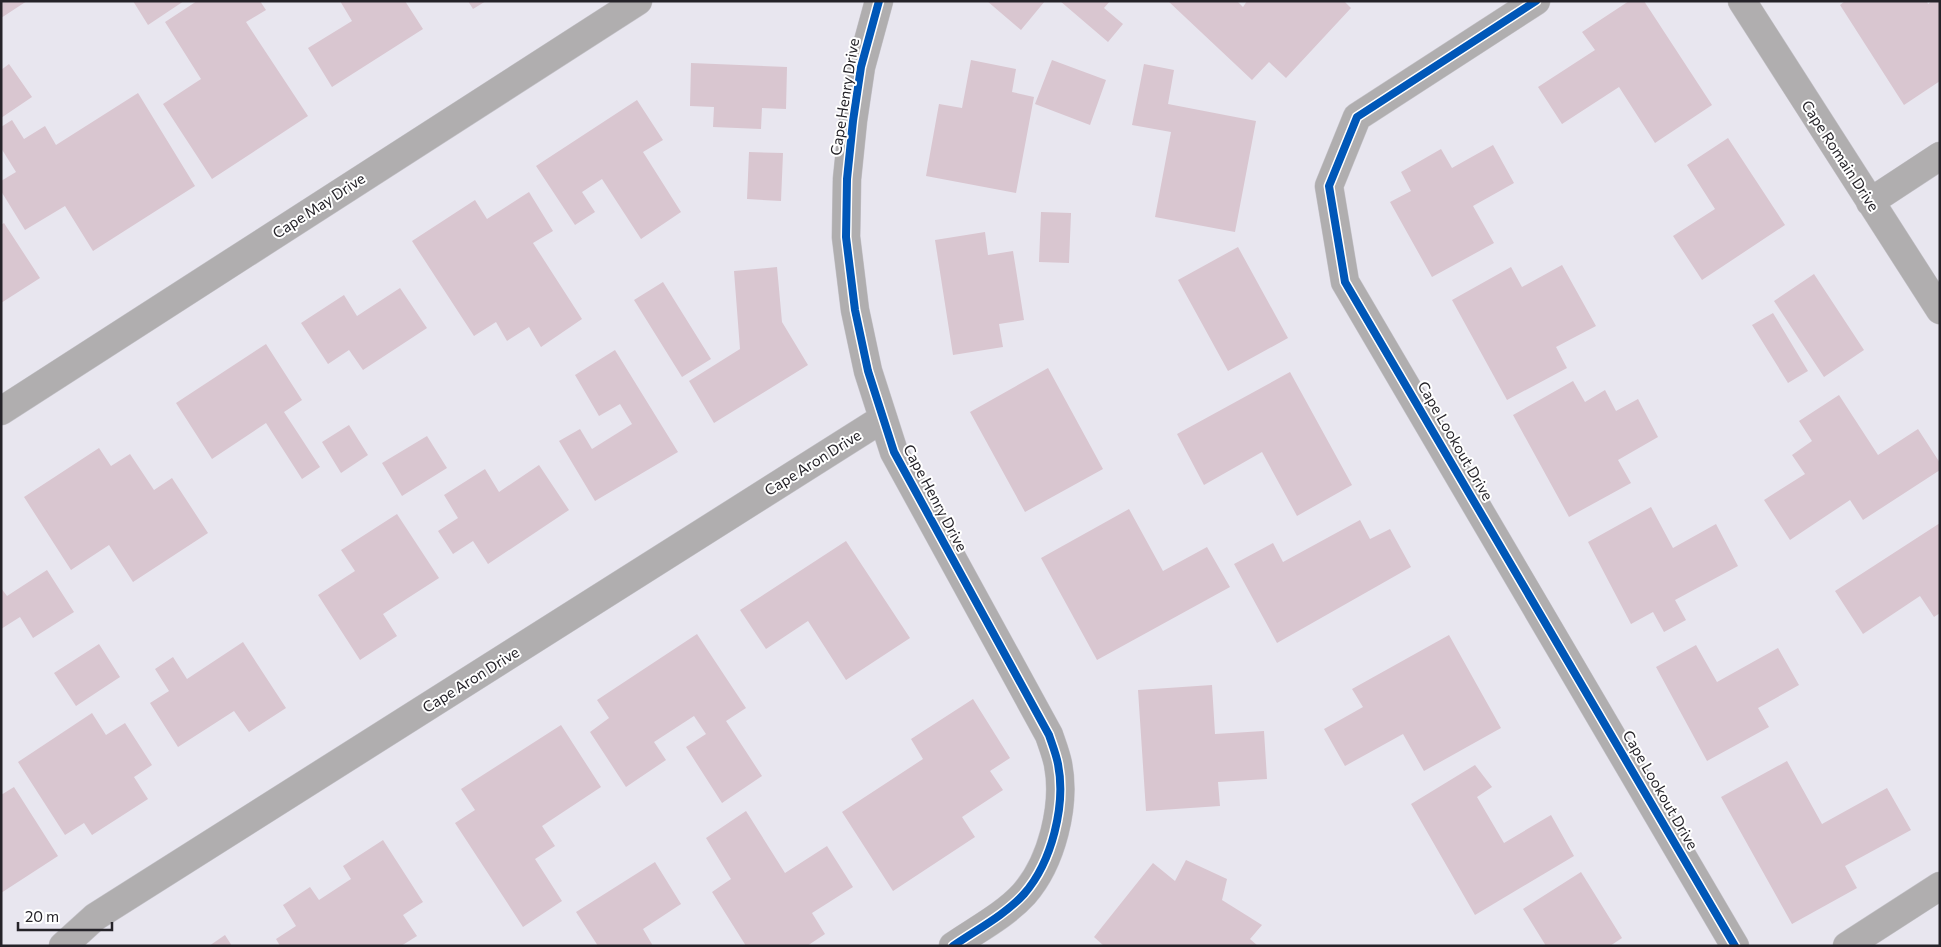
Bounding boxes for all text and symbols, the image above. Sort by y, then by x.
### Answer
street label: Cape Henry Drive [826,37,862,157]
street label: Cape Romain Drive [1798,97,1884,214]
street label: Cape May Drive [269,169,368,242]
street label: Cape Lookout Drive [1414,378,1497,503]
street label: Cape Aron Drive [761,425,864,499]
street label: Cape Henry Drive [900,441,972,554]
street label: Cape Aron Drive [419,642,522,716]
street label: Cape Lookout Drive [1619,727,1702,852]
scale bar [18,900,111,932]
text: 20 m [25,907,59,925]

